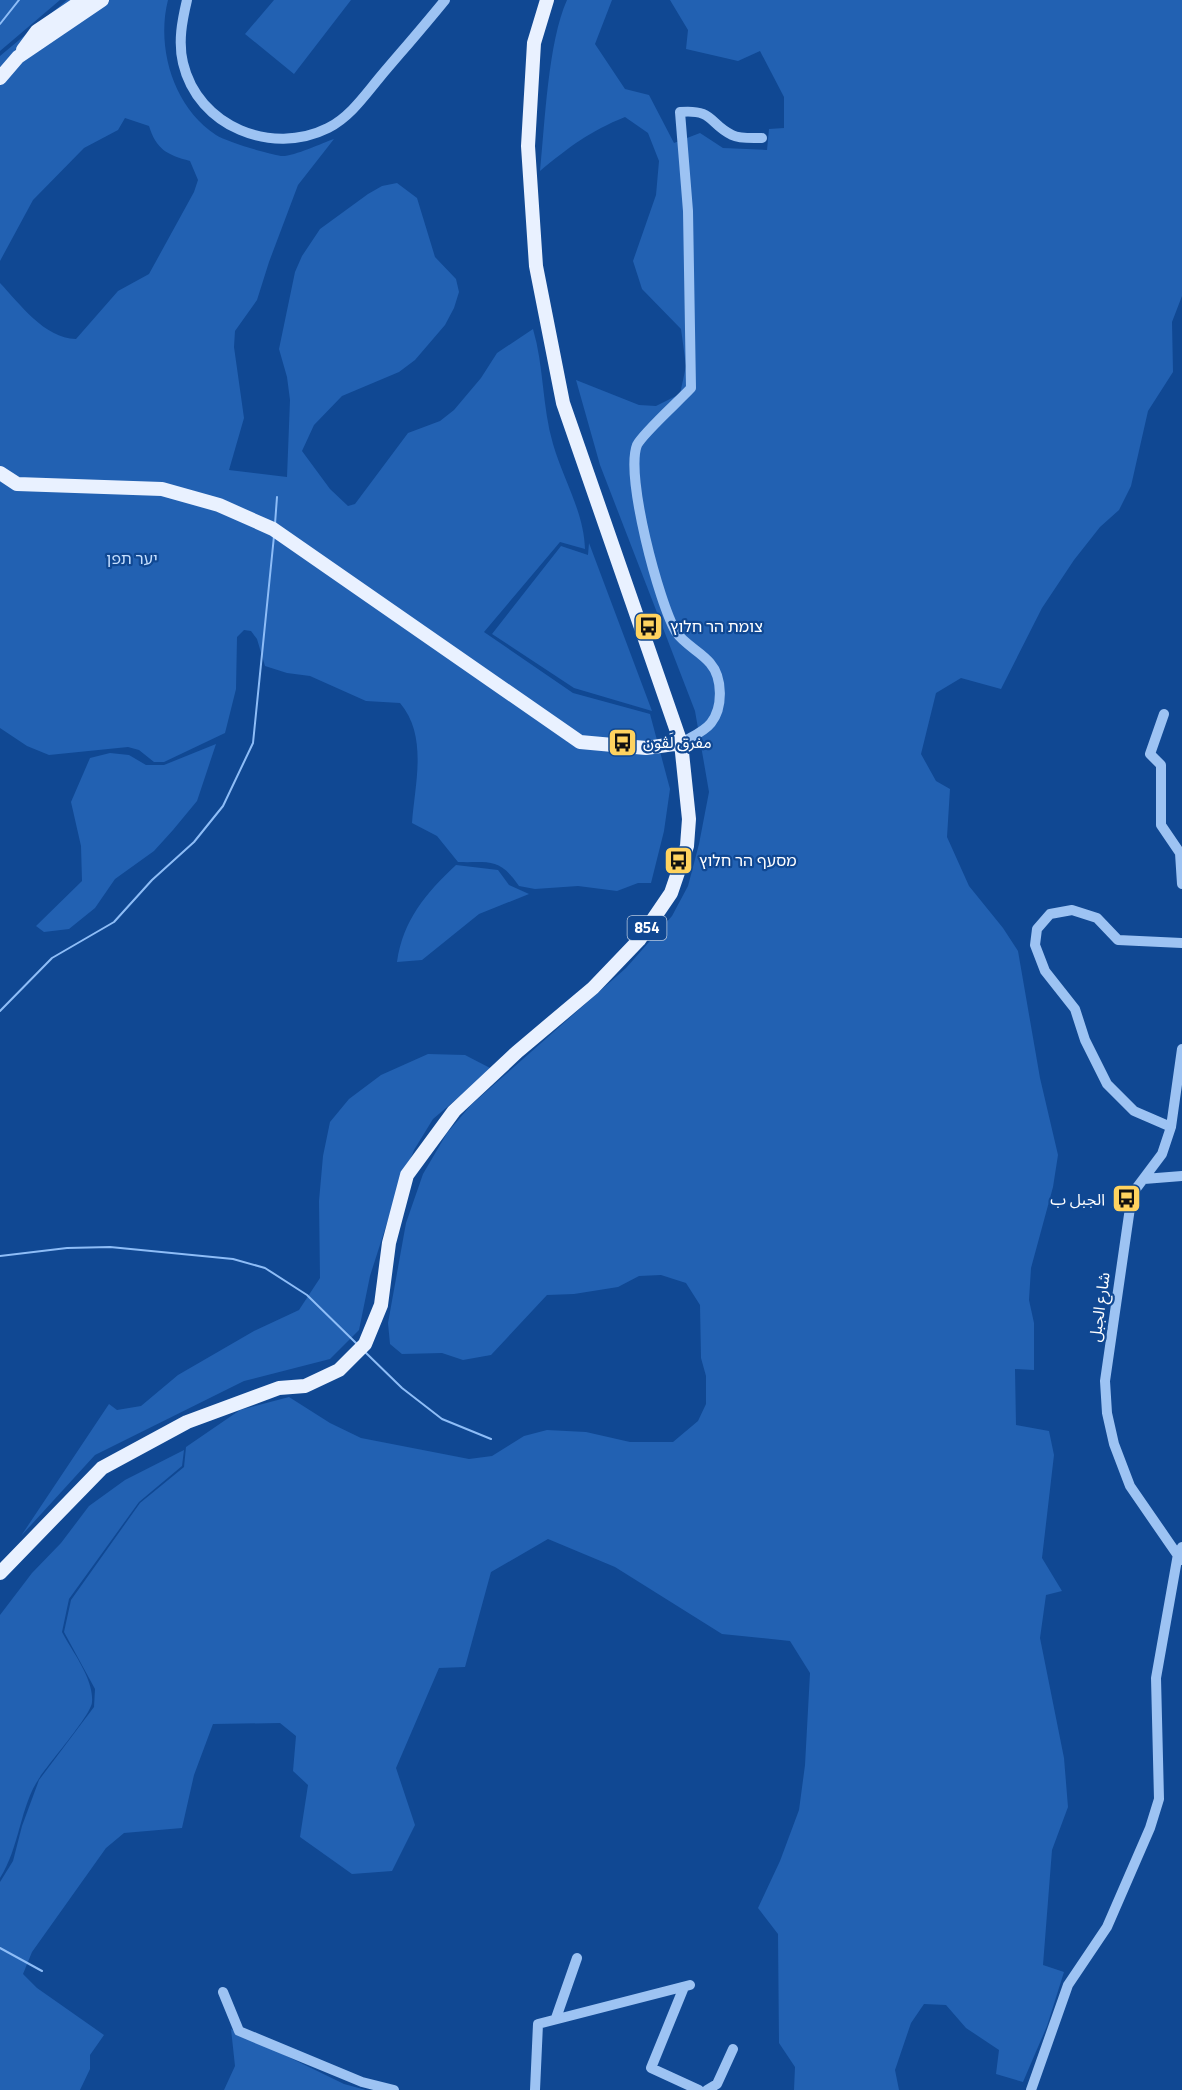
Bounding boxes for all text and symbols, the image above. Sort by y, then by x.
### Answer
park label: יער תפן [106,546,158,570]
bus stop icon: צומת הר חלוץ [633,610,665,642]
place label: צומת הר חלוץ [670,614,763,638]
bus stop icon: مفرق لَڤون [606,726,638,758]
place label: مفرق لَڤون [643,730,712,754]
bus stop icon: מסעף הר חלוץ [662,844,694,876]
place label: מסעף הר חלוץ [699,848,797,872]
road number: 854 [628,916,666,940]
bus stop icon: الجبل ب [1110,1183,1142,1215]
place label: الجبل ب [1050,1187,1105,1211]
street label: شارع الجبل [1082,1271,1117,1343]

